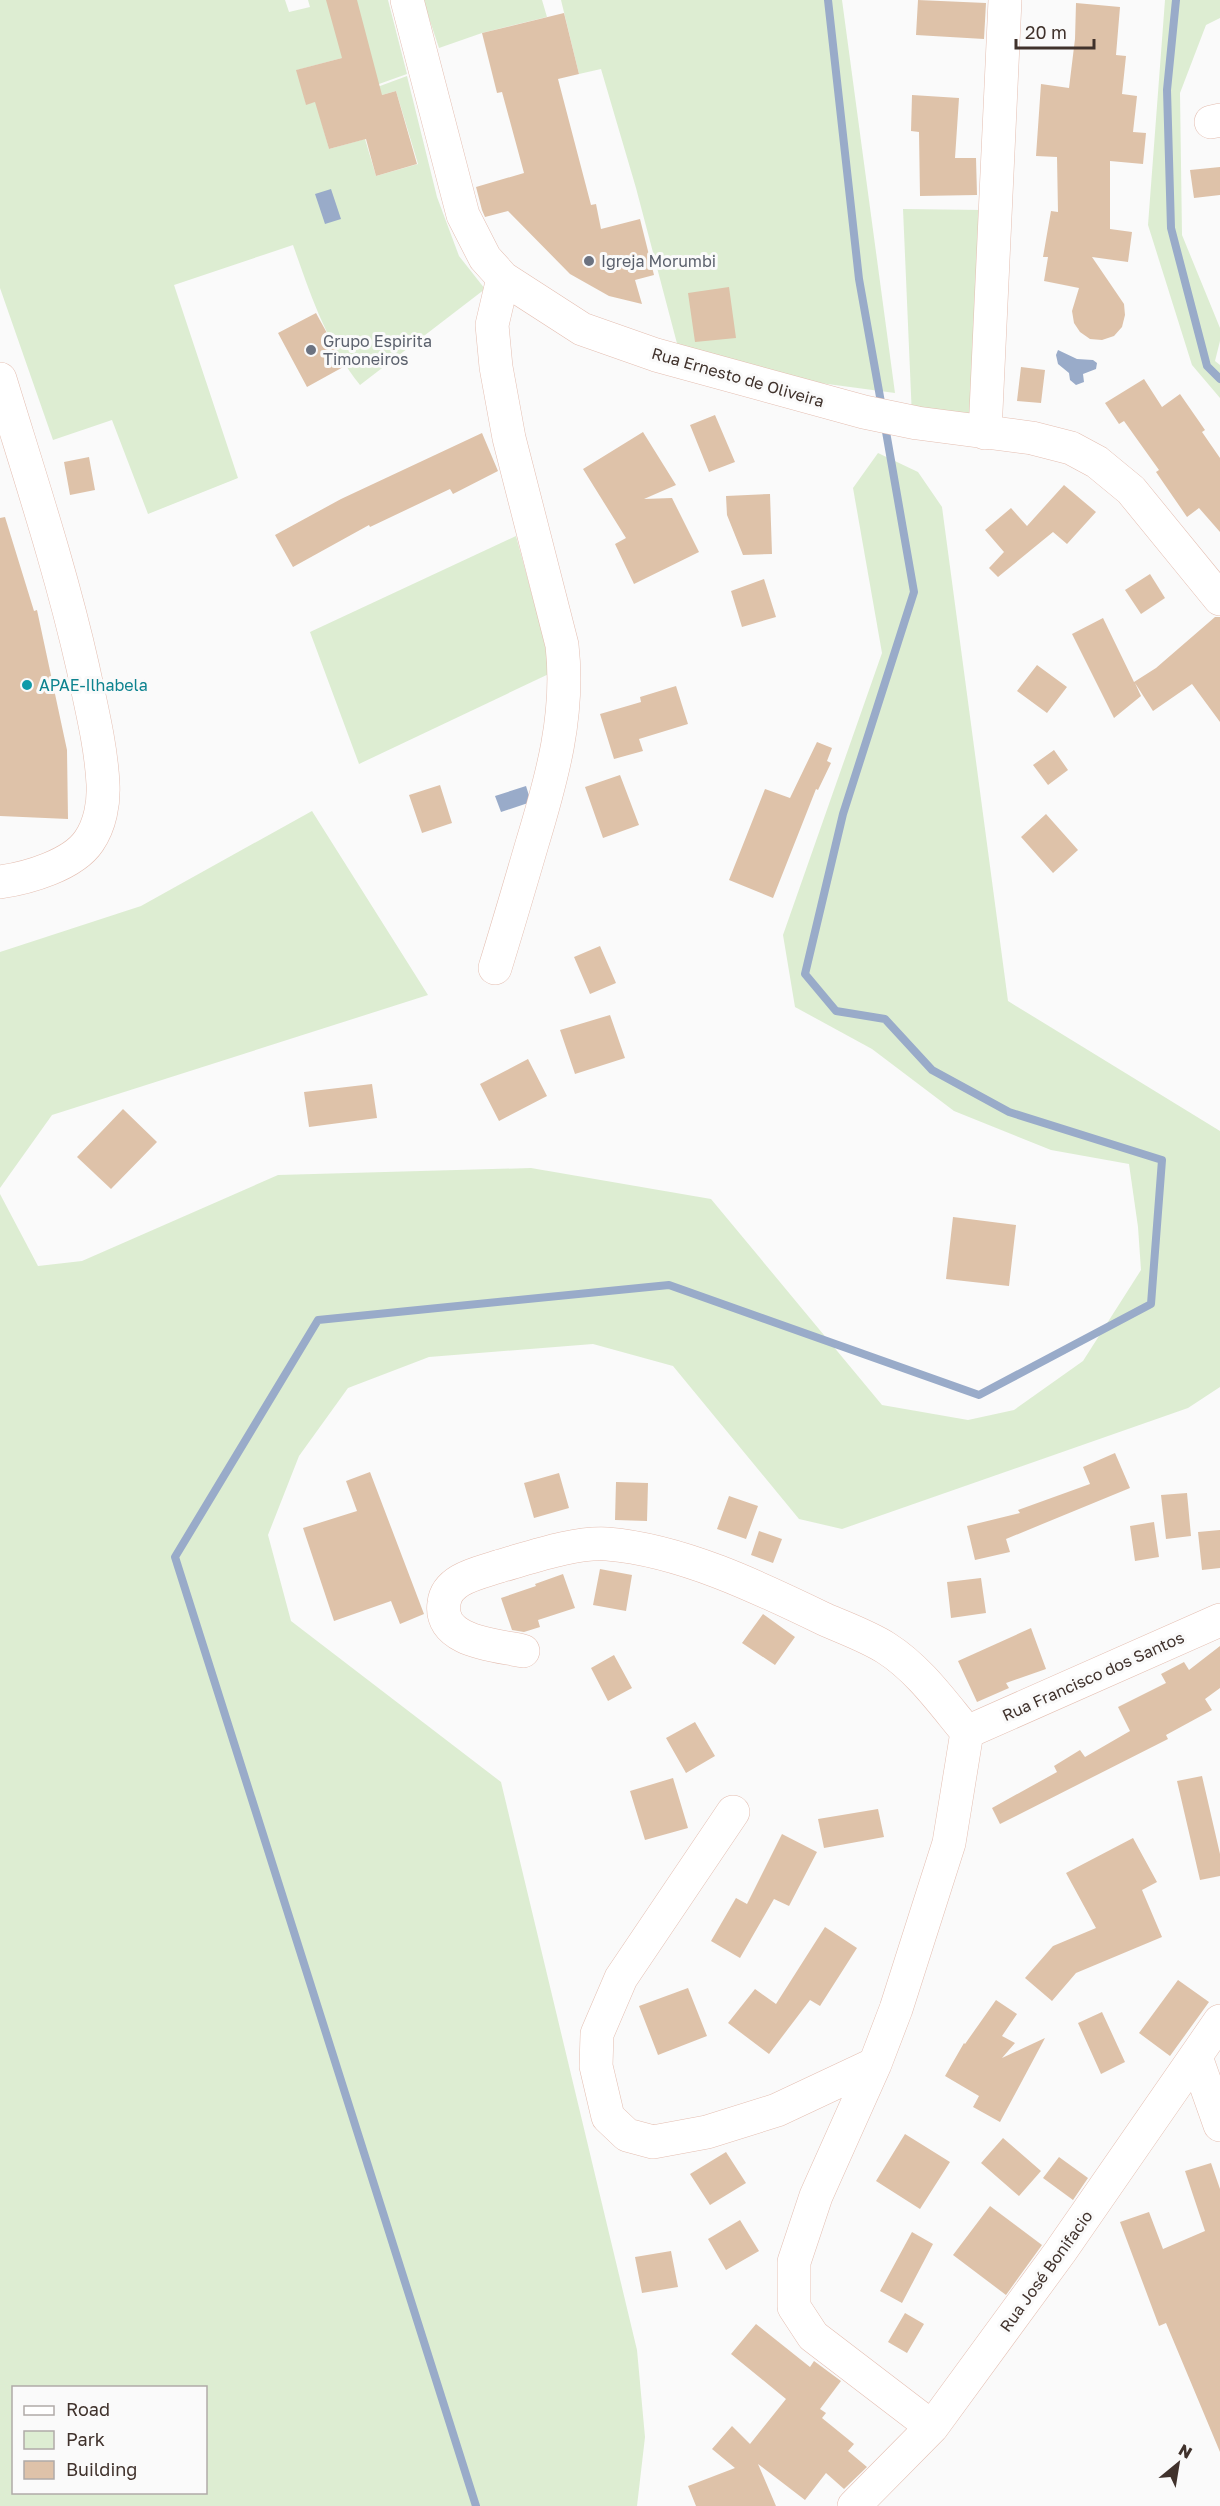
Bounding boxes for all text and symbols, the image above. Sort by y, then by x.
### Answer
scale bar [1016,12,1094,50]
text: 20 m [1025,21,1067,43]
place label: Igreja Morumbi [601,251,716,271]
marker: Igreja Morumbi [582,254,596,268]
place label: Grupo Espirita Timoneiros [323,331,432,369]
marker: Grupo Espirita Timoneiros [304,343,318,357]
street label: Rua Ernesto de Oliveira [649,343,827,411]
place label: APAE-Ilhabela [39,675,148,695]
marker: APAE-Ilhabela [20,678,34,692]
street label: Rua Francisco dos Santos [999,1627,1187,1725]
street label: Rua José Bonifacio [995,2206,1097,2336]
legend [12,2386,207,2494]
text: Road [66,2398,110,2420]
text: Park [66,2428,105,2450]
north arrow [1148,2434,1208,2494]
text: N [1175,2439,1196,2463]
text: Building [66,2458,137,2480]

